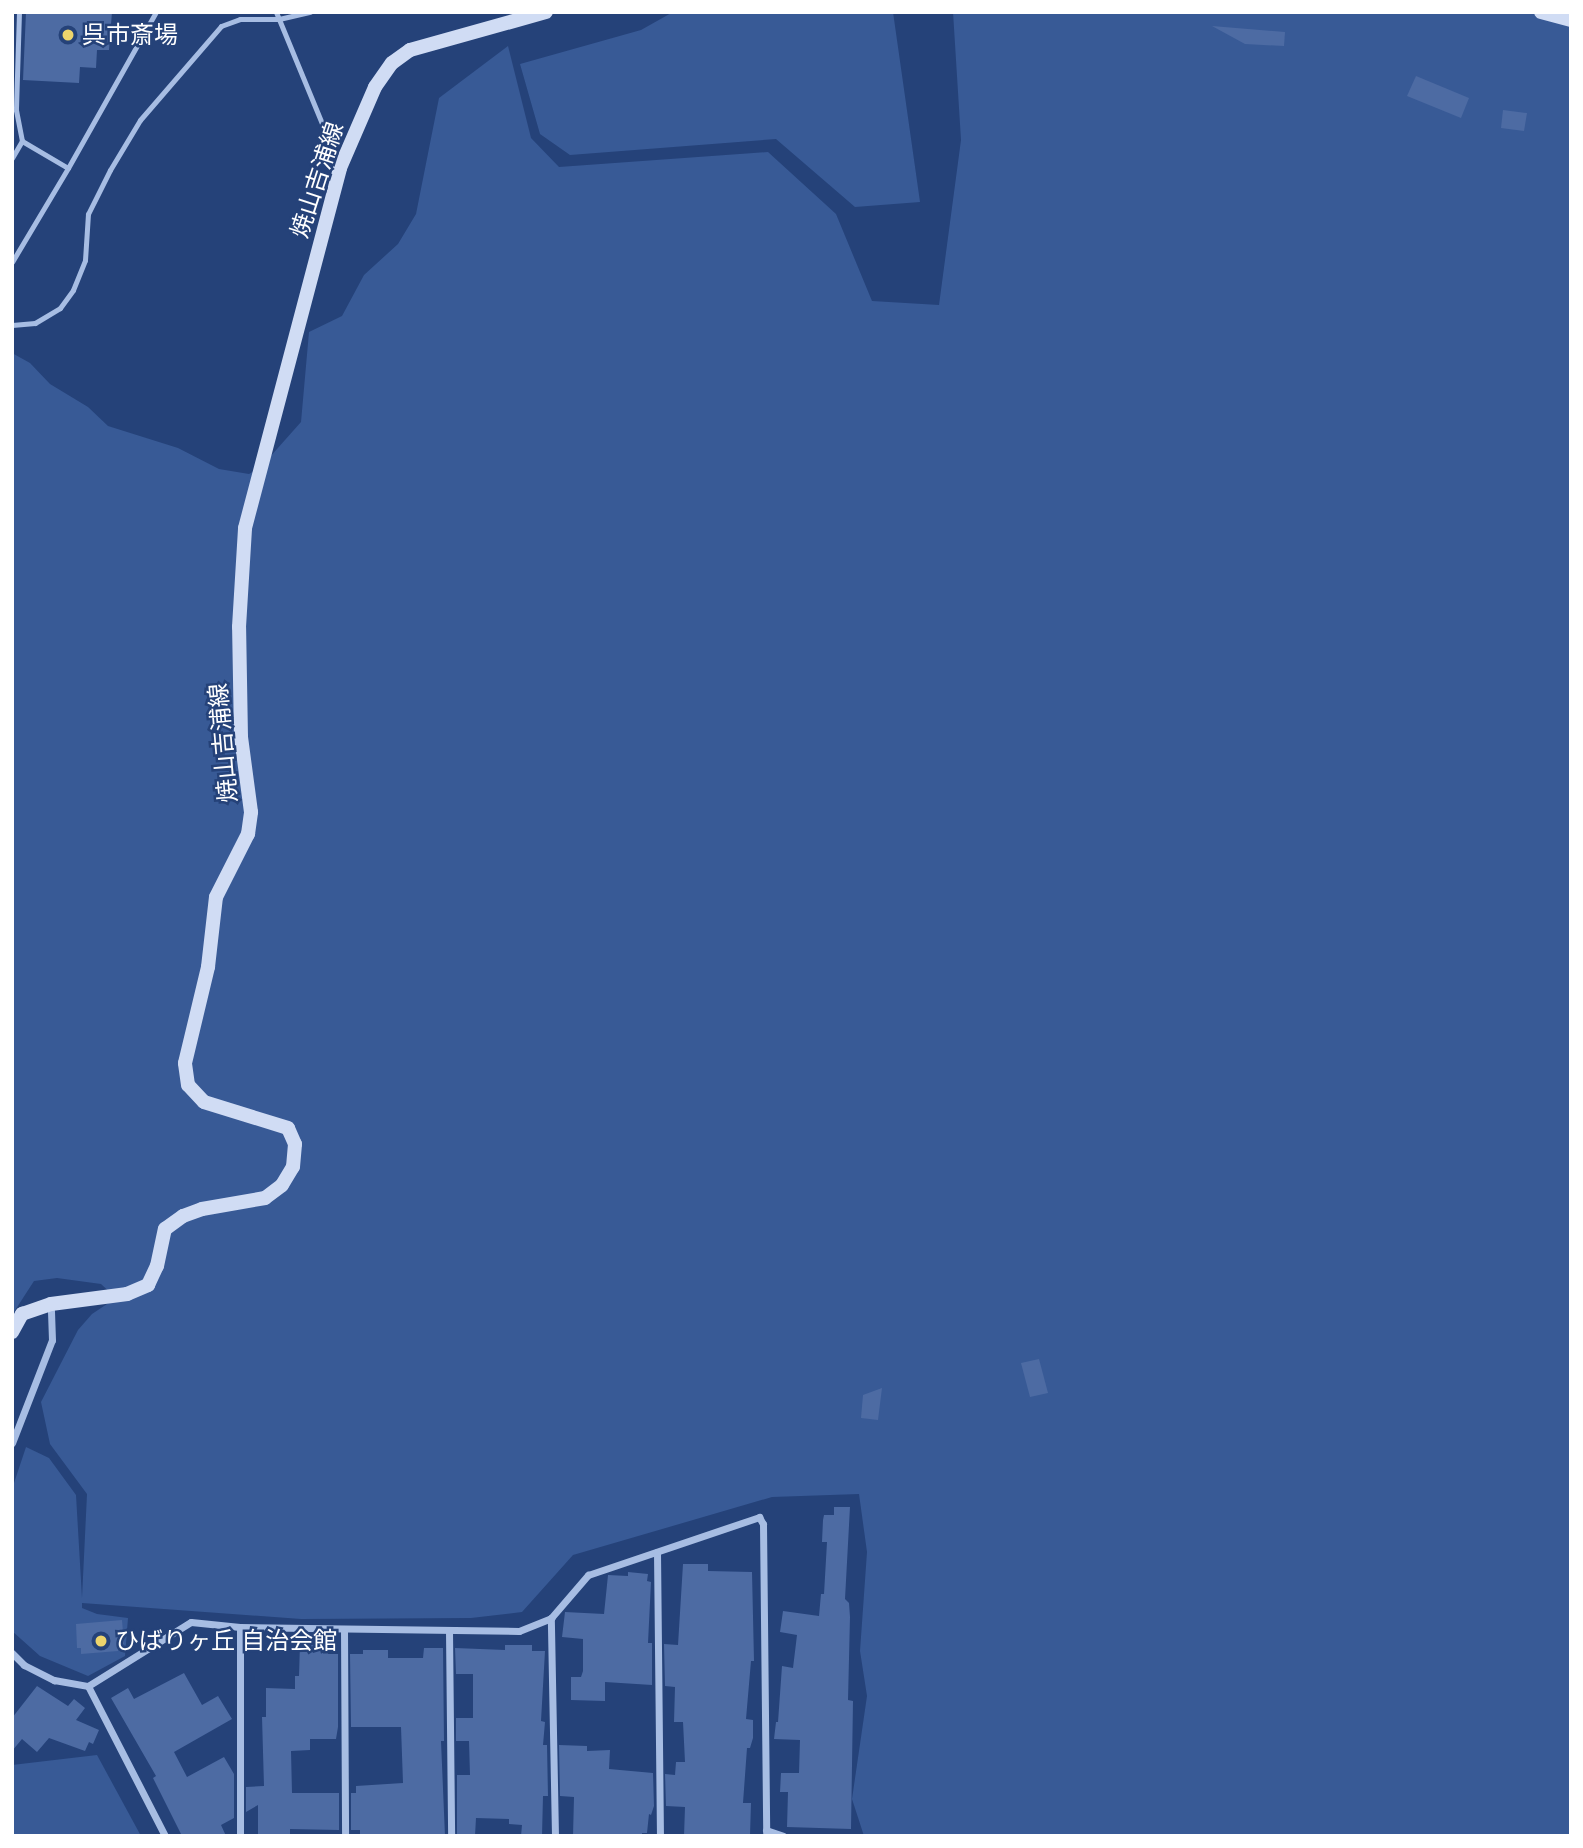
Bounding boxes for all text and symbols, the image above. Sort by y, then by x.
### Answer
place label: 呉市斎場 [82,21,178,49]
marker: 呉市斎場 [60,27,76,43]
street label: 焼山吉浦線 [285,118,349,242]
street label: 焼山吉浦線 [203,682,243,804]
place label: ひばりヶ丘 自治会館 [115,1627,337,1655]
marker: ひばりヶ丘 自治会館 [93,1633,109,1649]

